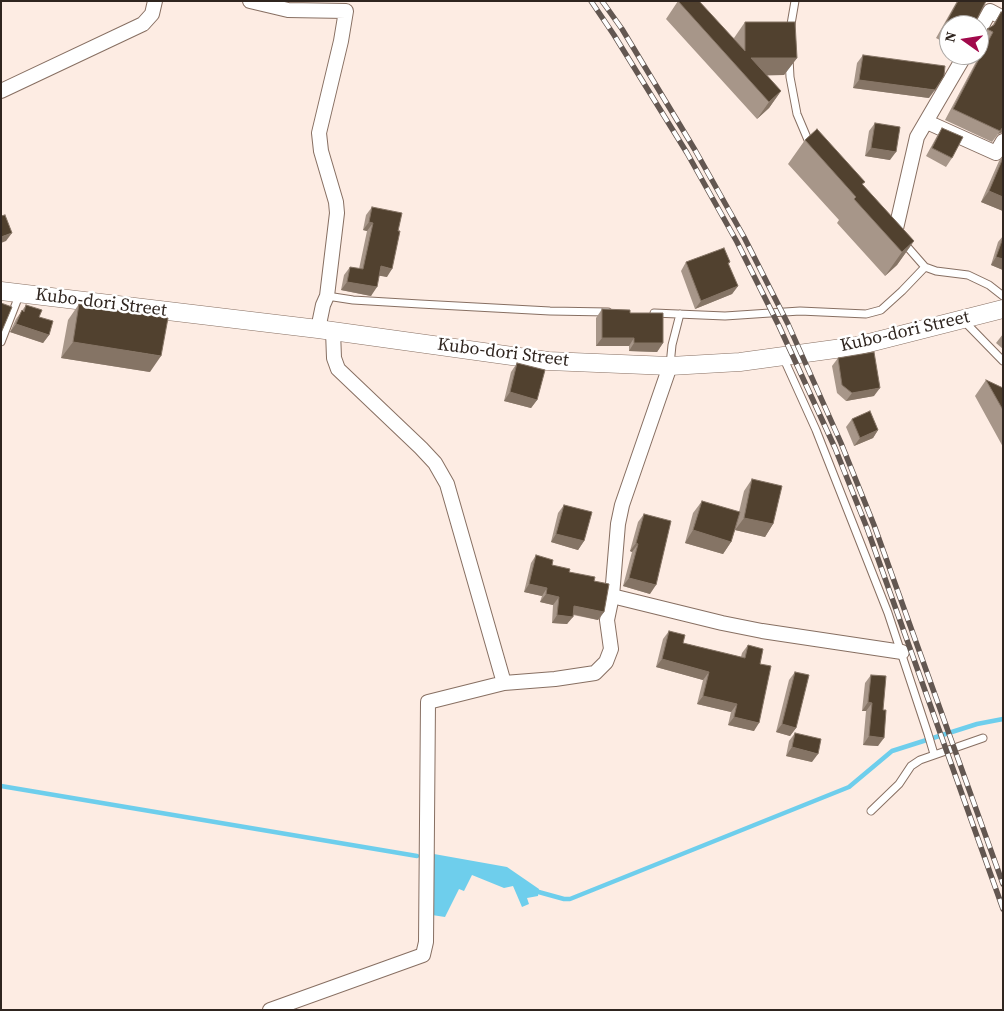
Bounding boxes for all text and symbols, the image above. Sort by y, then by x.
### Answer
north arrow [939,15,989,65]
text: N [939,30,961,44]
street label: Kubo-dori Street [34,284,168,322]
street label: Kubo-dori Street [838,307,972,357]
street label: Kubo-dori Street [436,334,570,372]

